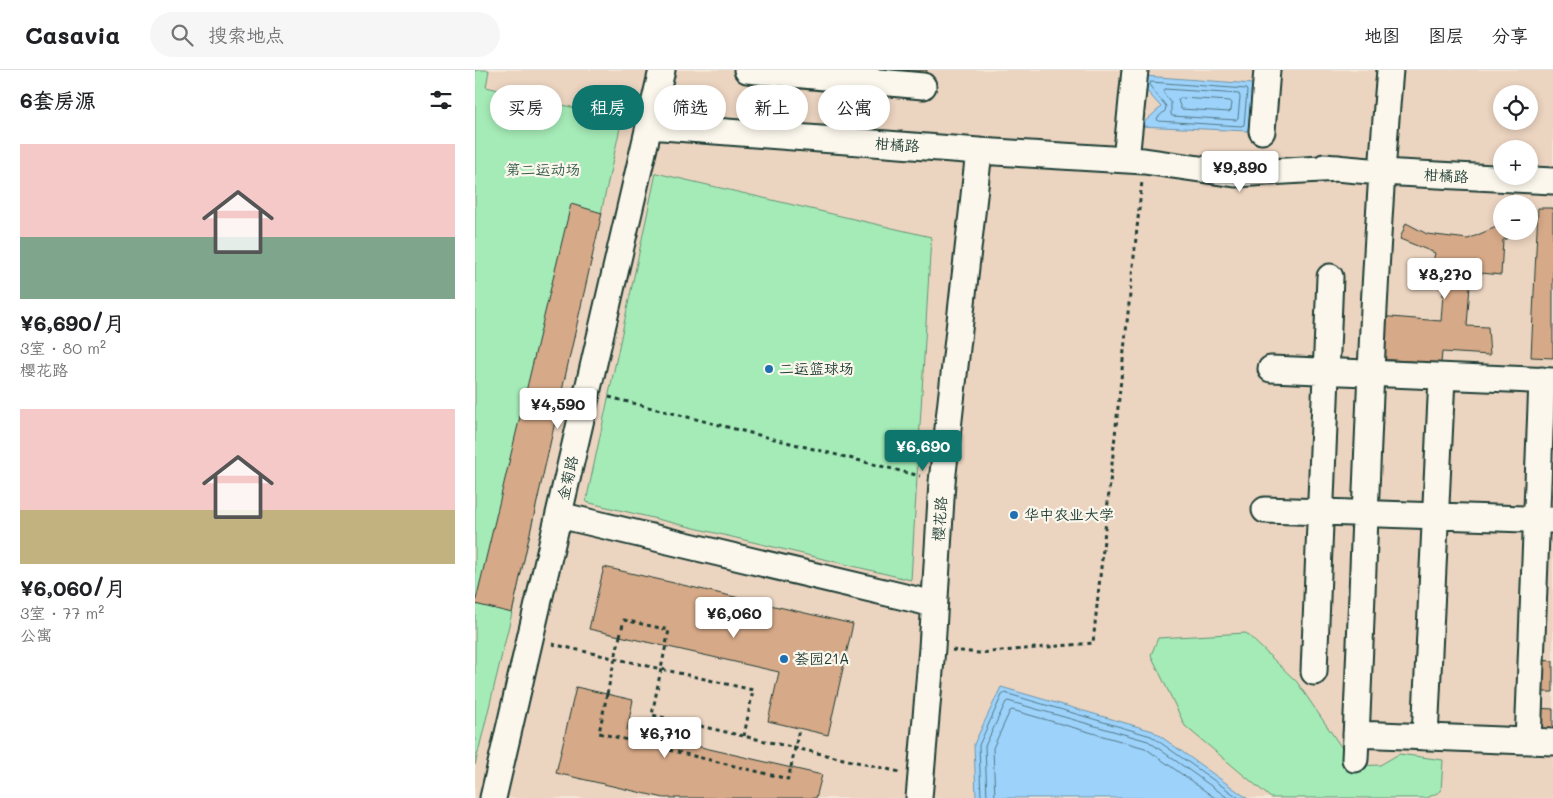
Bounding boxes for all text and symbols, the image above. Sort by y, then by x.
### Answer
search box [150,12,500,57]
text: Casavia [25,19,120,50]
icon: search [168,21,196,49]
text: 搜索地点 [208,22,284,47]
text: 地图 [1364,23,1400,47]
text: 图层 [1428,23,1464,47]
text: 分享 [1492,23,1528,47]
chip: 买房 [490,85,562,130]
chip: 租房 [572,85,644,130]
chip: 筛选 [654,85,726,130]
chip: 新上 [736,85,808,130]
chip: 公寓 [818,85,890,130]
map controls [1493,85,1538,240]
button: locate [1493,85,1538,130]
text: 6套房源 [20,86,96,113]
icon: filters [427,86,455,114]
street label: 柑橘路 [874,132,920,156]
button: + [1493,140,1538,185]
pin: ¥9,890 [1199,150,1281,193]
text: ¥9,890 [1213,156,1267,177]
park label: 第二运动场 [505,159,581,179]
street label: 柑橘路 [1423,164,1469,186]
icon: home [193,177,283,267]
button: − [1493,195,1538,240]
pin: ¥8,270 [1404,258,1486,300]
text: ¥8,270 [1418,263,1472,284]
text: ¥6,690/月 [20,309,125,336]
text: 3室 · 80 m² [20,337,106,358]
place label: 二运篮球场 [779,358,854,378]
text: 樱花路 [20,359,68,380]
marker: 二运篮球场 [763,363,775,375]
pin: ¥4,590 [517,388,599,430]
text: ¥4,590 [531,393,585,414]
pin: ¥6,690 [882,430,964,472]
text: ¥6,690 [896,435,950,456]
icon: home [193,442,283,532]
street label: 金菊路 [552,454,582,502]
street label: 樱花路 [927,496,951,542]
place label: 华中农业大学 [1024,504,1114,524]
marker: 华中农业大学 [1008,509,1020,521]
text: ¥6,060/月 [20,574,126,601]
pin: ¥6,060 [693,596,775,639]
text: 3室 · 77 m² [20,602,104,623]
text: ¥6,060 [706,602,762,623]
text: 公寓 [20,624,52,645]
place label: 荟园21A [794,648,849,668]
marker: 荟园21A [778,653,790,665]
pin: ¥6,710 [624,716,706,759]
text: ¥6,710 [639,722,691,743]

